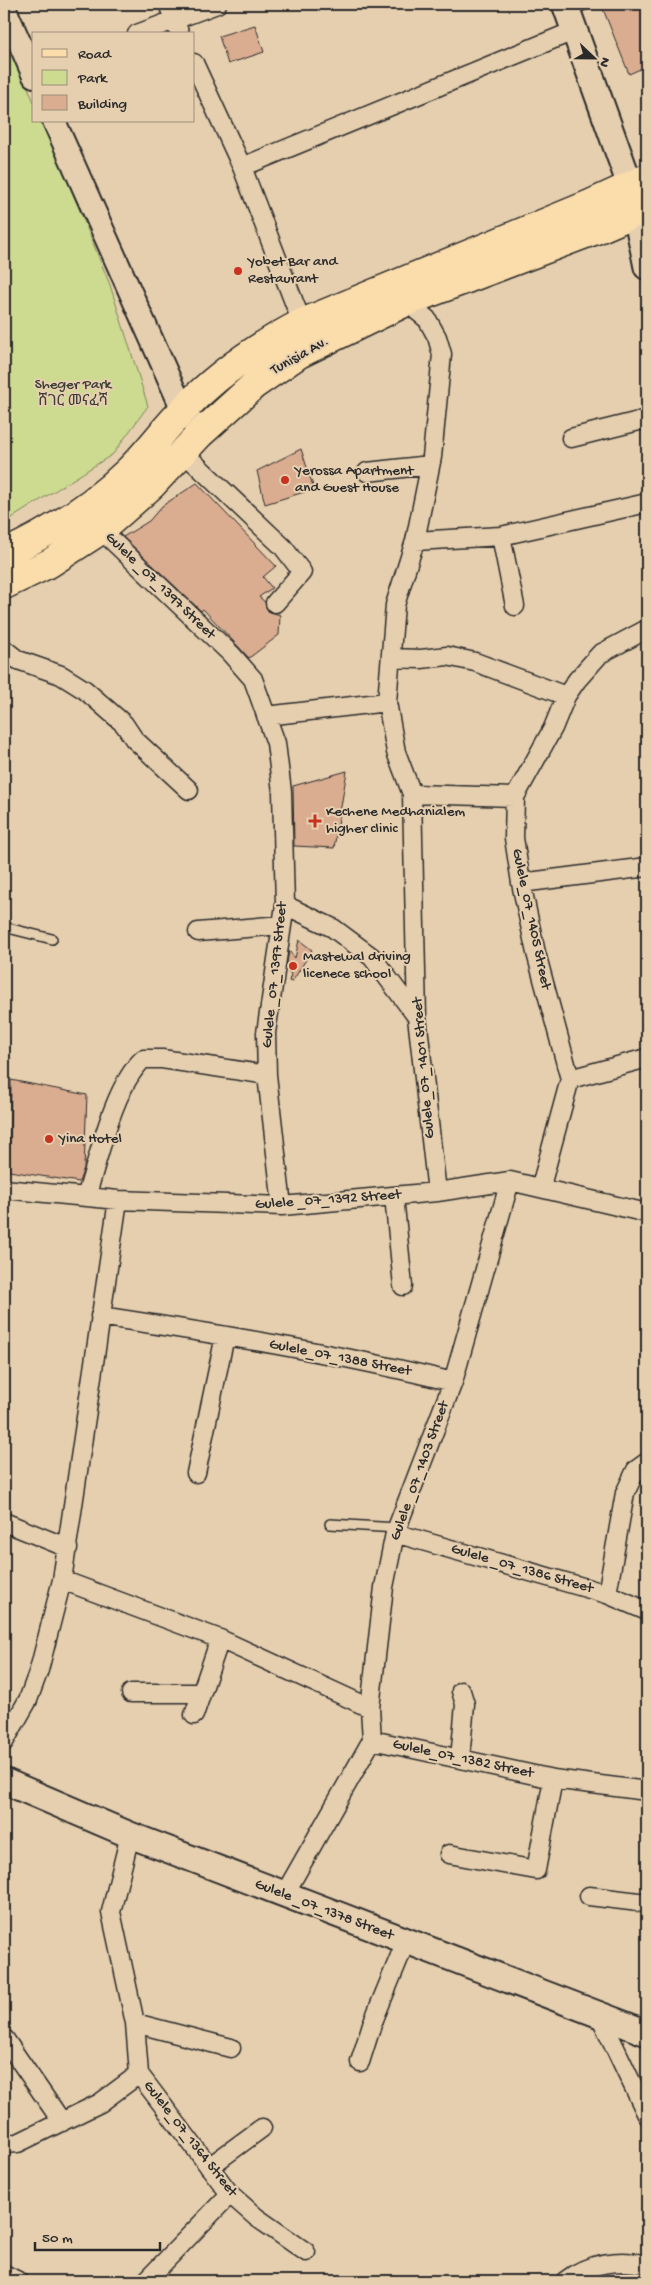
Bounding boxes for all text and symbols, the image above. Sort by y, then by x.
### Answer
legend [32,32,195,122]
north arrow [568,32,618,82]
text: Road [78,46,112,64]
text: N [594,55,613,69]
text: Park [77,70,108,88]
text: Building [77,96,127,114]
place label: Yobet Bar and Restaurant [246,253,338,288]
marker: Yobet Bar and Restaurant [232,265,244,277]
street label: Tunisia Av. [267,333,332,380]
park label: Sheger Park ሸገር መናፈሻ [35,376,113,411]
place label: Yerossa Apartment and Guest House [293,462,415,497]
marker: Yerossa Apartment and Guest House [279,474,291,486]
street label: Gulele _07_1397 Street [101,529,220,645]
place label: Kechene Medhanialem higher clinic [326,803,465,838]
marker: Kechene Medhanialem higher clinic [308,814,322,828]
street label: Gulele_07_1405 Street [507,847,555,993]
street label: Gulele _07_1397 Street [258,899,292,1049]
place label: Mastewal driving licenece school [303,948,411,983]
marker: Mastewal driving licenece school [287,960,299,972]
street label: Gulele_07_1401 Street [409,995,439,1139]
place label: Yina Hotel [57,1130,122,1148]
marker: Yina Hotel [43,1133,55,1145]
street label: Gulele _07_1392 Street [254,1186,403,1214]
street label: Gulele_07_1388 Street [268,1335,414,1381]
street label: Gulele _07_1403 Street [386,1397,454,1543]
street label: Gulele _07_1386 Street [449,1540,597,1598]
street label: Gulele_07_1382 Street [391,1735,537,1783]
street label: Gulele _07_1378 Street [252,1875,398,1945]
street label: Gulele_07_1364 Street [139,2077,242,2202]
scale bar [35,2220,160,2252]
text: 50 m [42,2230,73,2248]

